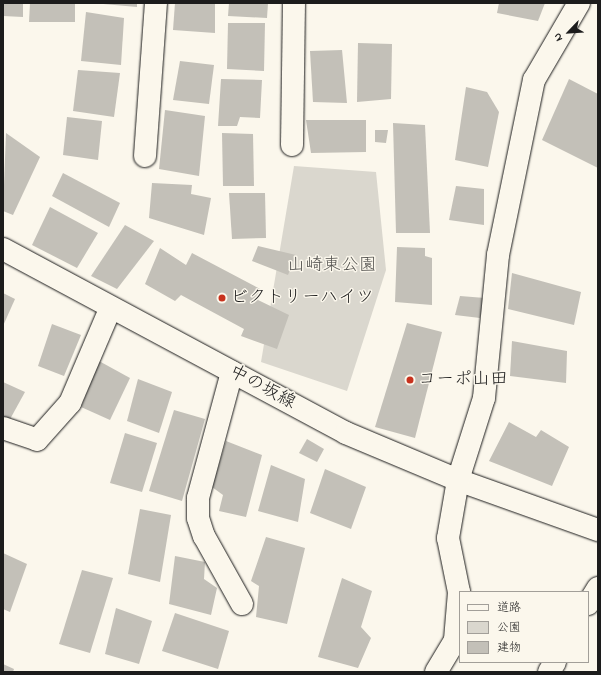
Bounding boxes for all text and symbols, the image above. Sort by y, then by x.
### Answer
north arrow [549,12,589,52]
text: N [549,30,567,44]
park label: 山崎東公園 [287,255,377,277]
place label: ビクトリーハイツ [230,287,374,309]
marker: ビクトリーハイツ [217,293,227,303]
street label: 中の坂線 [225,362,299,414]
place label: コーポ山田 [418,369,508,391]
marker: コーポ山田 [405,375,415,385]
legend [459,591,589,663]
text: 道路 [497,599,521,617]
text: 公園 [497,619,521,637]
text: 建物 [497,639,521,657]

